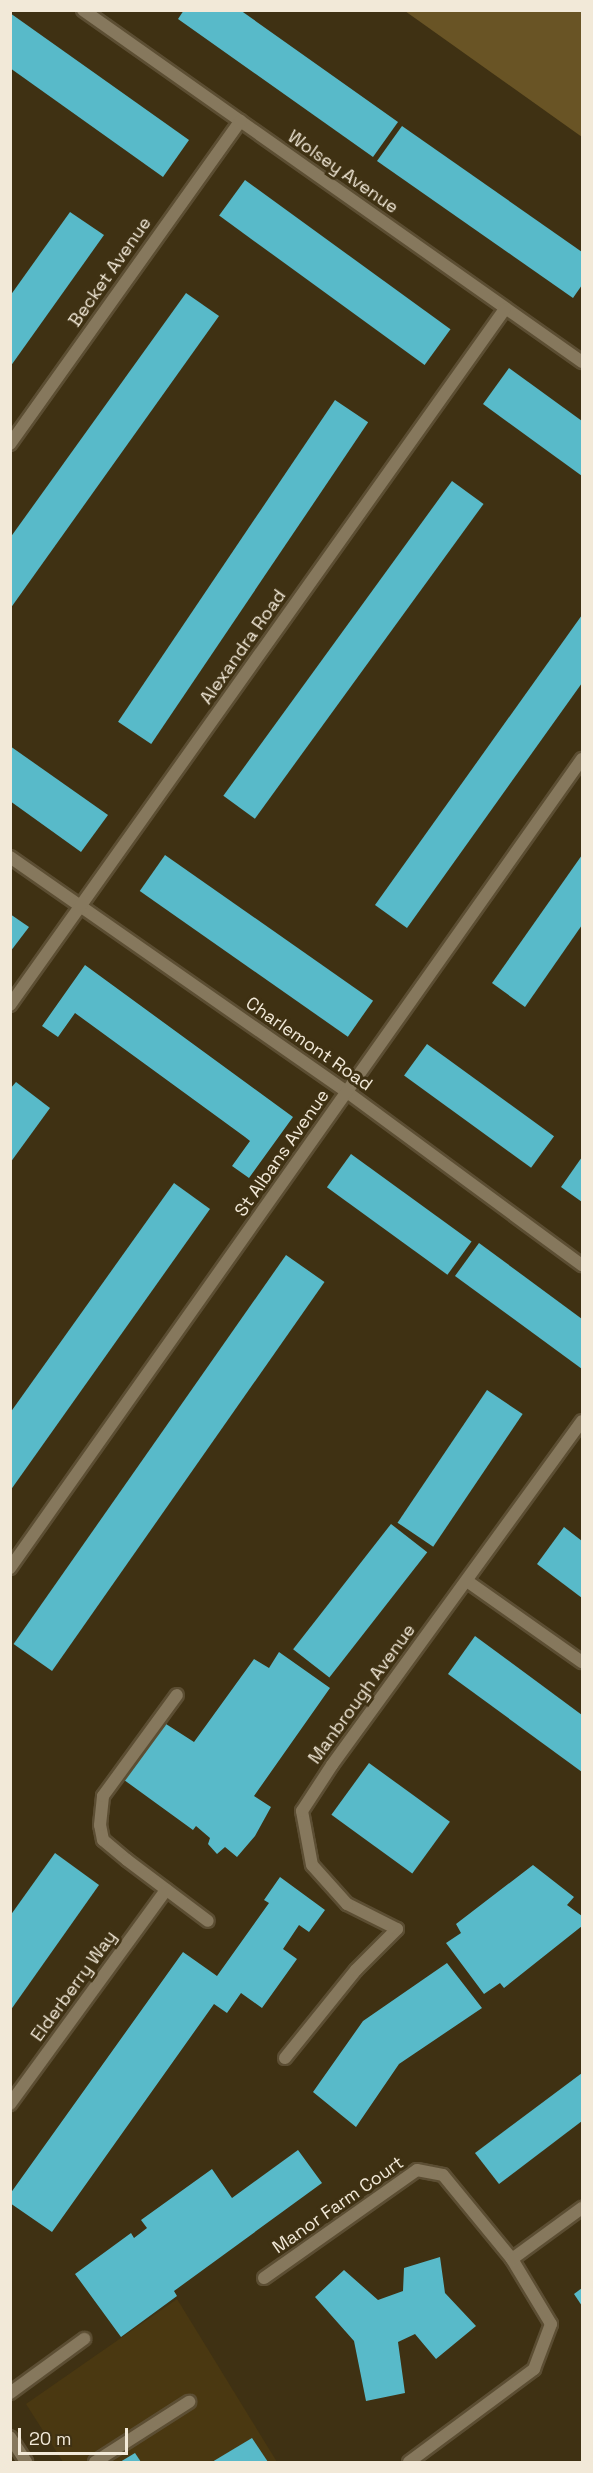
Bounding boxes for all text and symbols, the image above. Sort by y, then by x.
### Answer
street label: Wolsey Avenue [283,126,403,218]
street label: Becket Avenue [64,213,156,331]
street label: Alexandra Road [195,586,291,708]
street label: Charlemont Road [242,992,376,1096]
street label: St Albans Avenue [230,1085,334,1221]
street label: Manbrough Avenue [304,1620,420,1768]
street label: Elderberry Way [27,1926,121,2046]
street label: Manor Farm Court [268,2152,408,2258]
scale bar [21,2416,130,2454]
text: 20 m [29,2427,72,2450]

